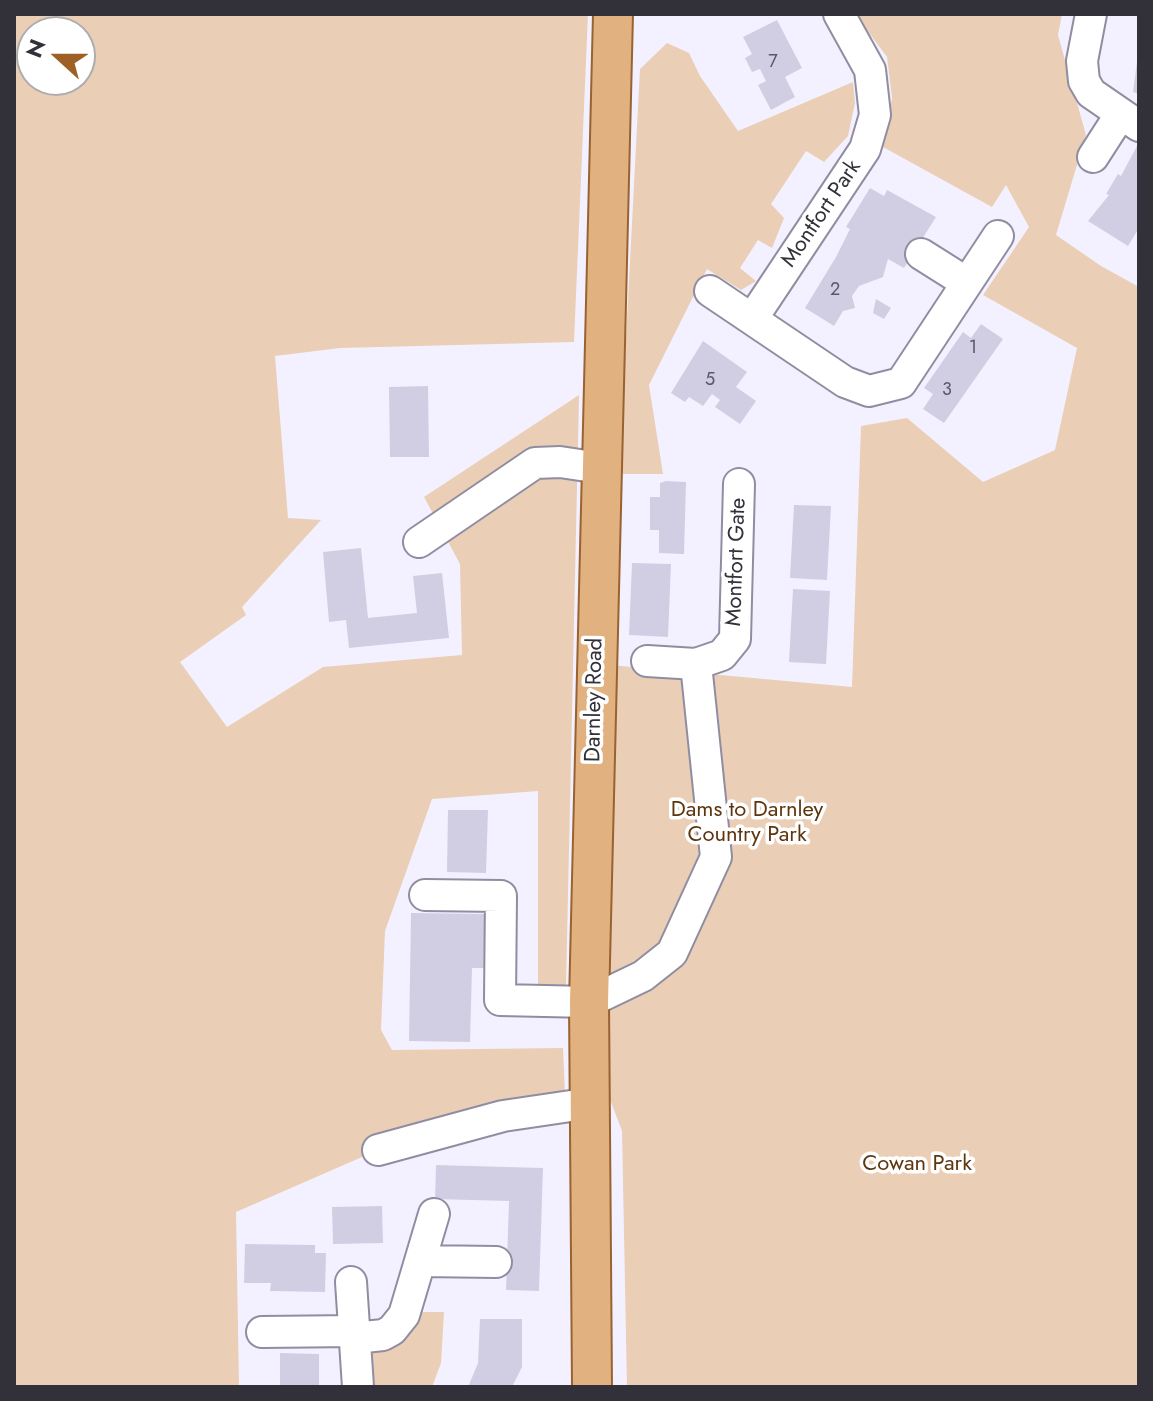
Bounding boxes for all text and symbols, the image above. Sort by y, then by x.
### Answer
north arrow [16,16,96,96]
text: N [17,34,54,62]
house number: 7 [768,52,778,74]
street label: Montfort Park [776,155,868,273]
house number: 2 [830,280,840,302]
house number: 1 [969,338,977,360]
house number: 5 [705,370,715,392]
house number: 3 [942,380,952,402]
street label: Montfort Gate [722,497,752,627]
street label: Darnley Road [581,638,609,762]
park label: Dams to Darnley Country Park [671,798,823,850]
park label: Cowan Park [862,1152,972,1178]

